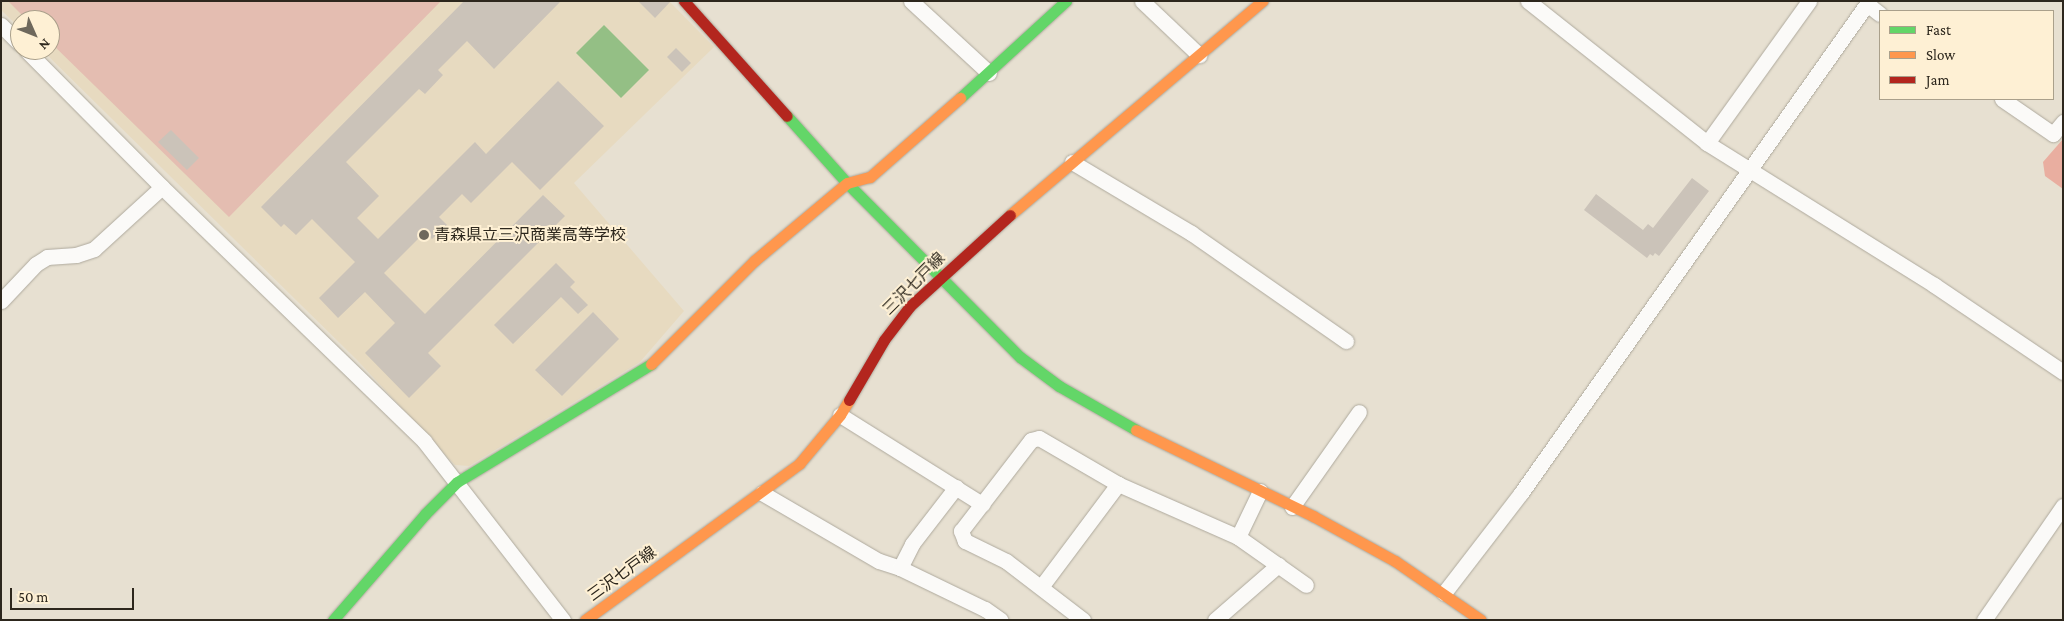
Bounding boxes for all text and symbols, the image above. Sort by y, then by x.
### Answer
north arrow [10,10,60,60]
legend [1879,10,2054,100]
text: Fast [1926,22,1951,38]
text: N [36,36,54,54]
text: Slow [1926,47,1955,63]
text: Jam [1926,72,1949,88]
place label: 青森県立三沢商業高等学校 [434,225,626,245]
marker: 青森県立三沢商業高等学校 [418,229,430,241]
street label: 三沢七戸線 [879,249,949,319]
street label: 三沢七戸線 [584,543,660,605]
scale bar [12,578,136,610]
text: 50 m [18,589,48,605]

